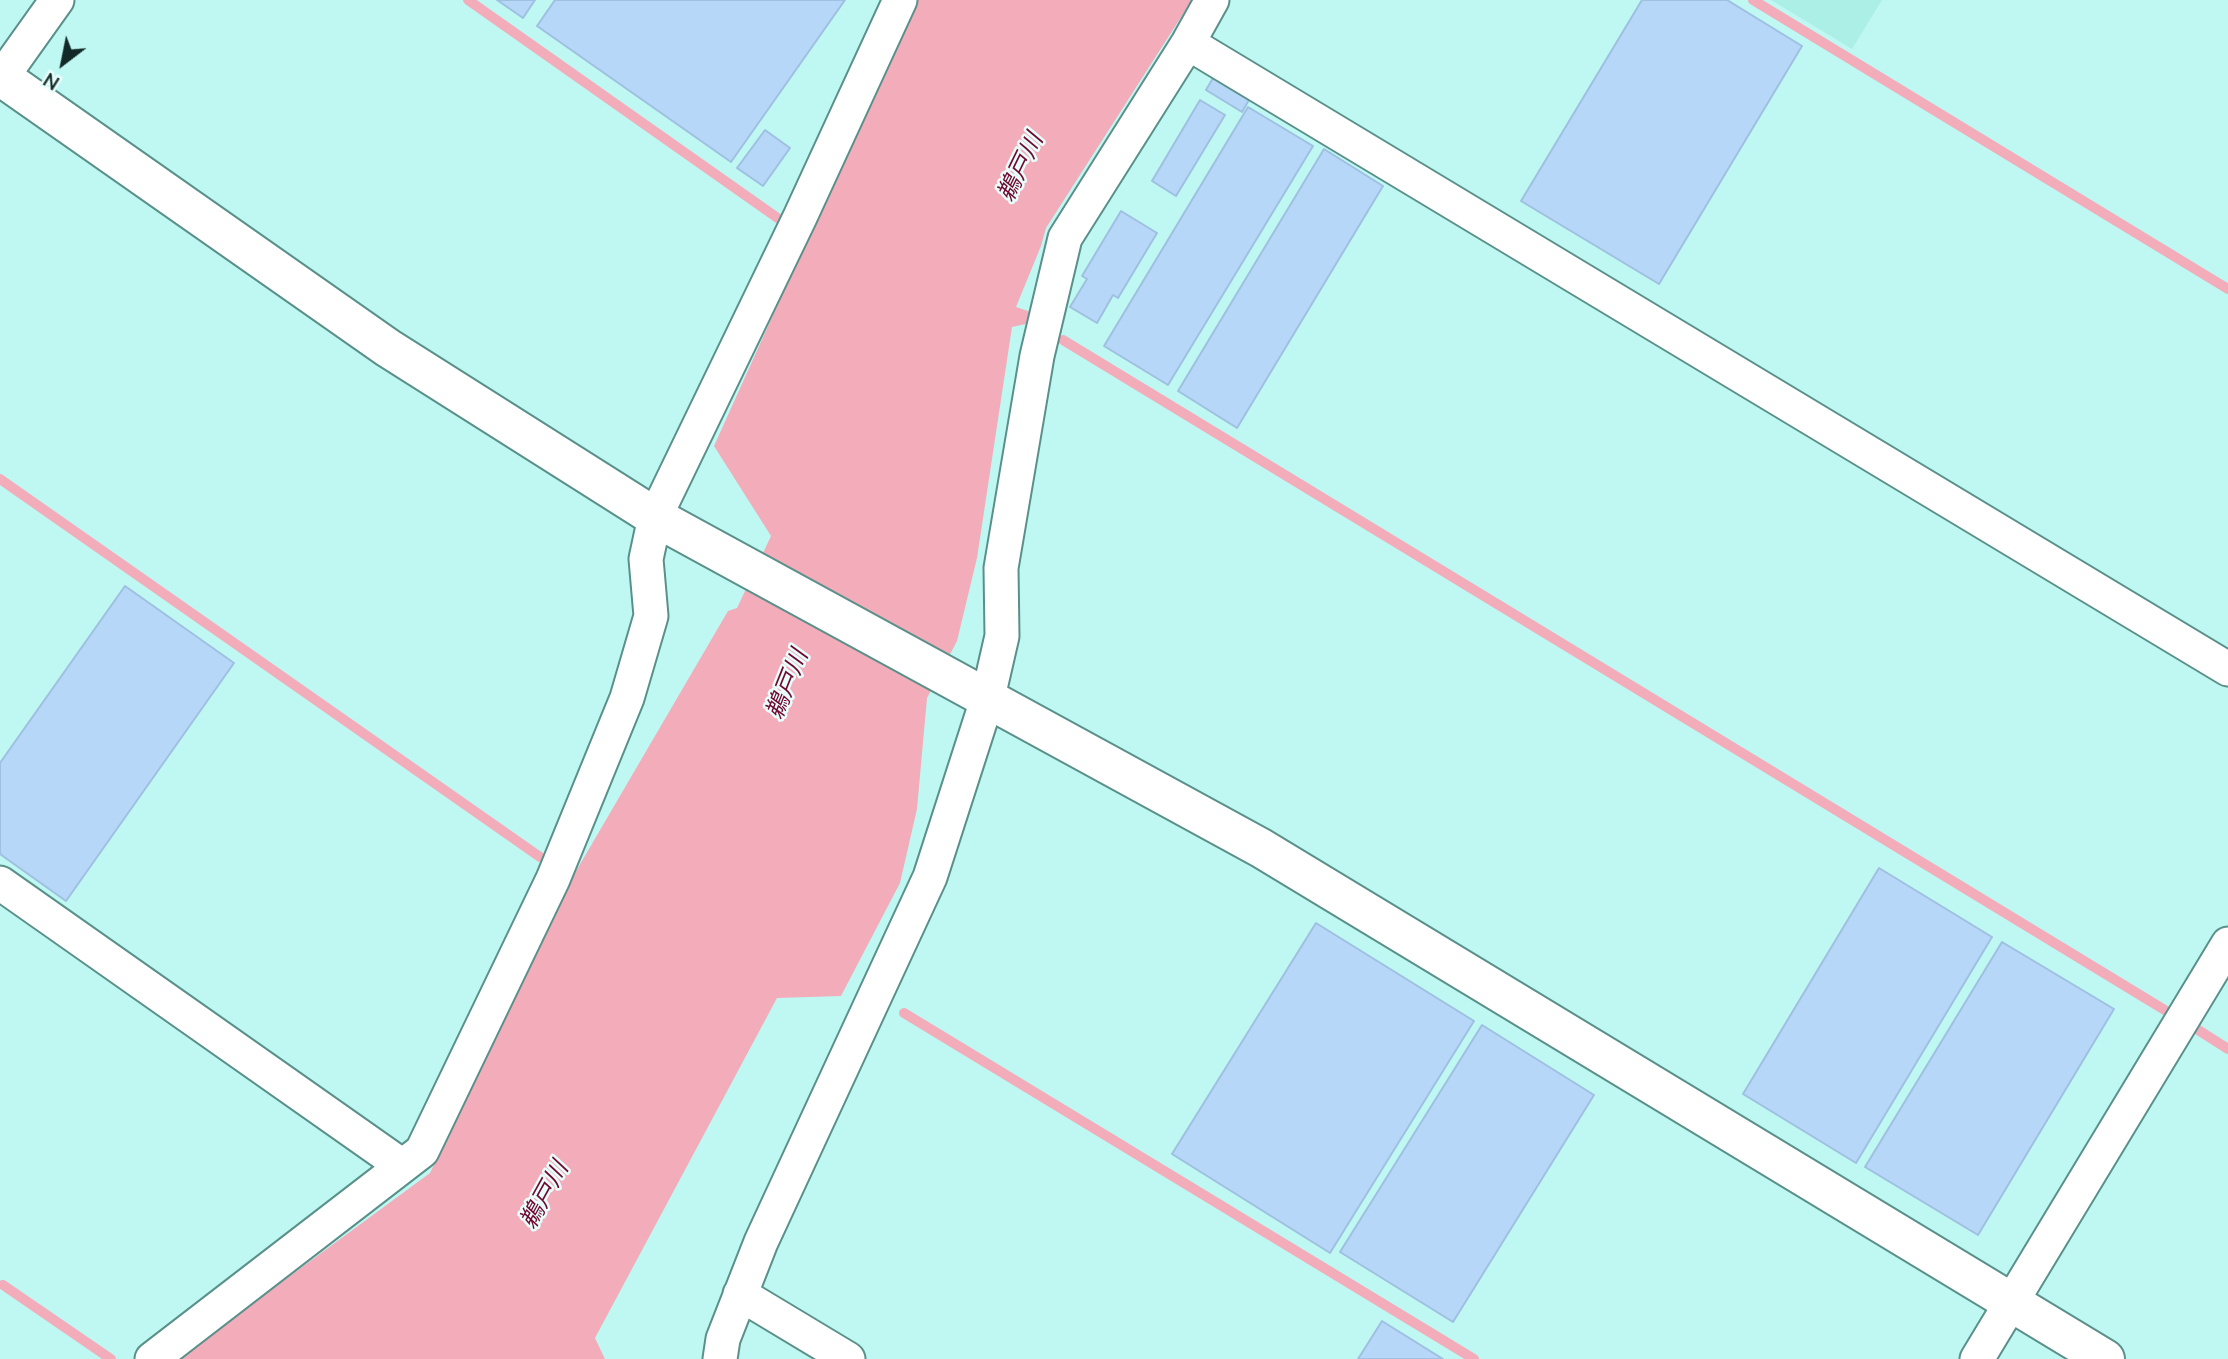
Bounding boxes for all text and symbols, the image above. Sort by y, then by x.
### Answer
north arrow [28,28,98,98]
text: N [39,66,65,96]
water label: 鵜戸川 [993,129,1051,207]
water label: 鵜戸川 [762,646,816,724]
water label: 鵜戸川 [516,1158,576,1234]

